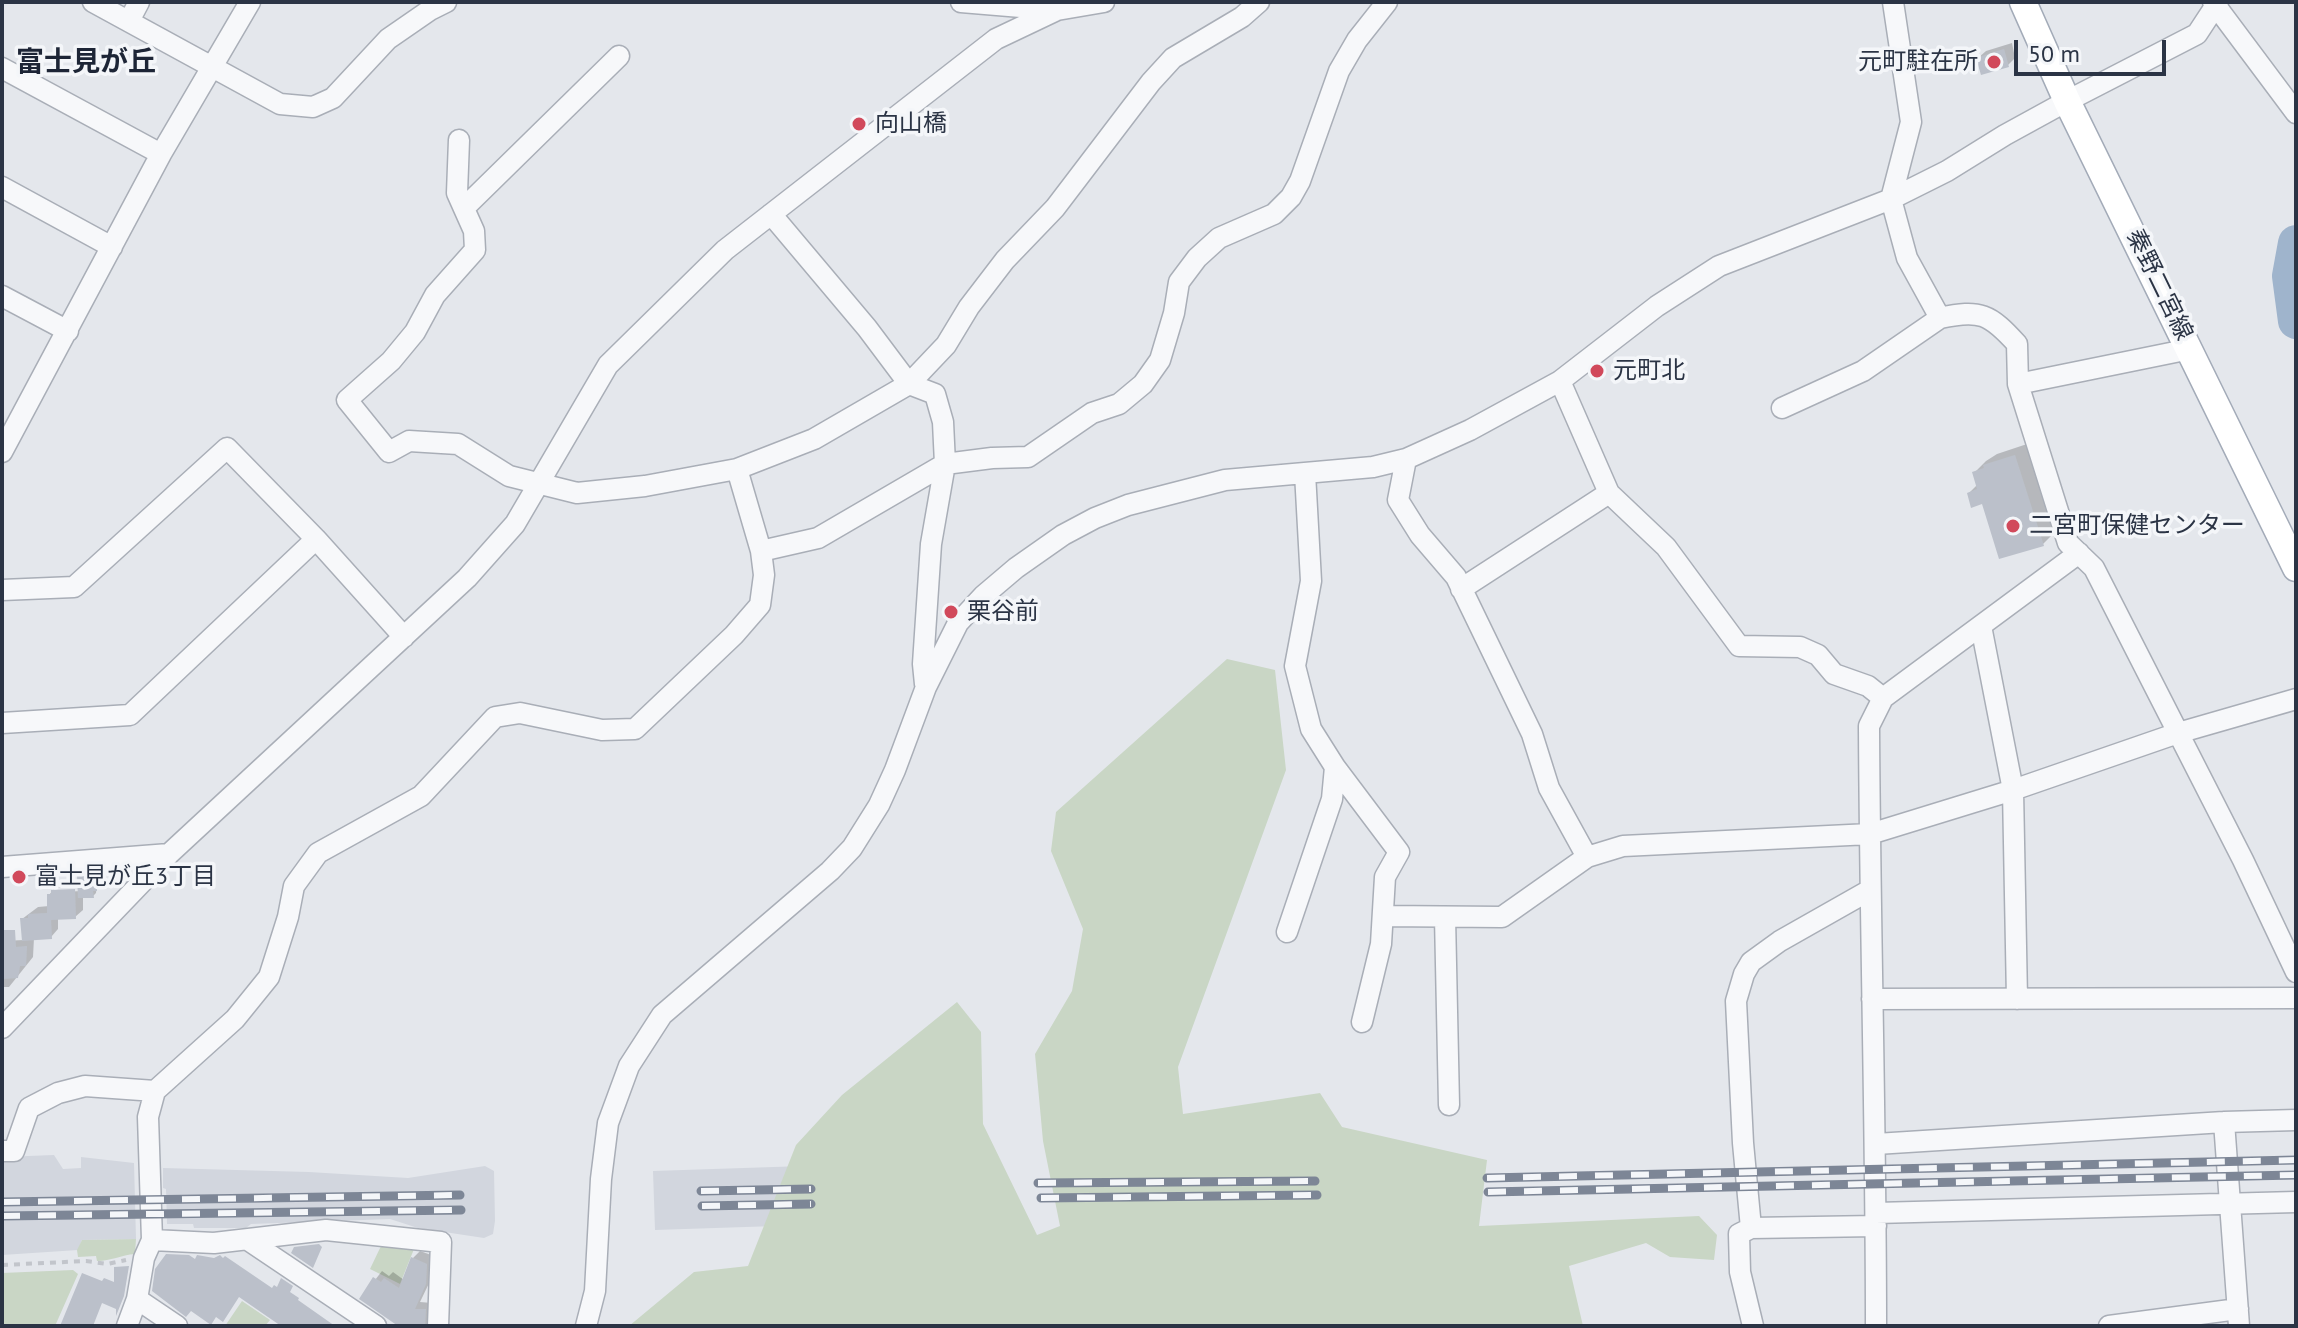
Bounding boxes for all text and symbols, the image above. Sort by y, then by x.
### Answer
scale bar [2018,24,2170,74]
text: 50 m [2028,38,2080,69]
district label: 富士見が丘 [16,46,156,80]
place label: 元町駐在所 [1858,48,1978,76]
marker: 元町駐在所 [1985,53,2003,71]
place label: 向山橋 [875,110,947,138]
marker: 向山橋 [850,115,868,133]
street label: 秦野二宮線 [2120,225,2198,345]
place label: 元町北 [1613,357,1685,385]
marker: 元町北 [1588,362,1606,380]
place label: 二宮町保健センター [2029,512,2245,540]
marker: 二宮町保健センター [2004,517,2022,535]
place label: 栗谷前 [967,598,1039,626]
marker: 栗谷前 [942,603,960,621]
place label: 富士見が丘3丁目 [35,863,216,891]
marker: 富士見が丘3丁目 [10,868,28,886]

